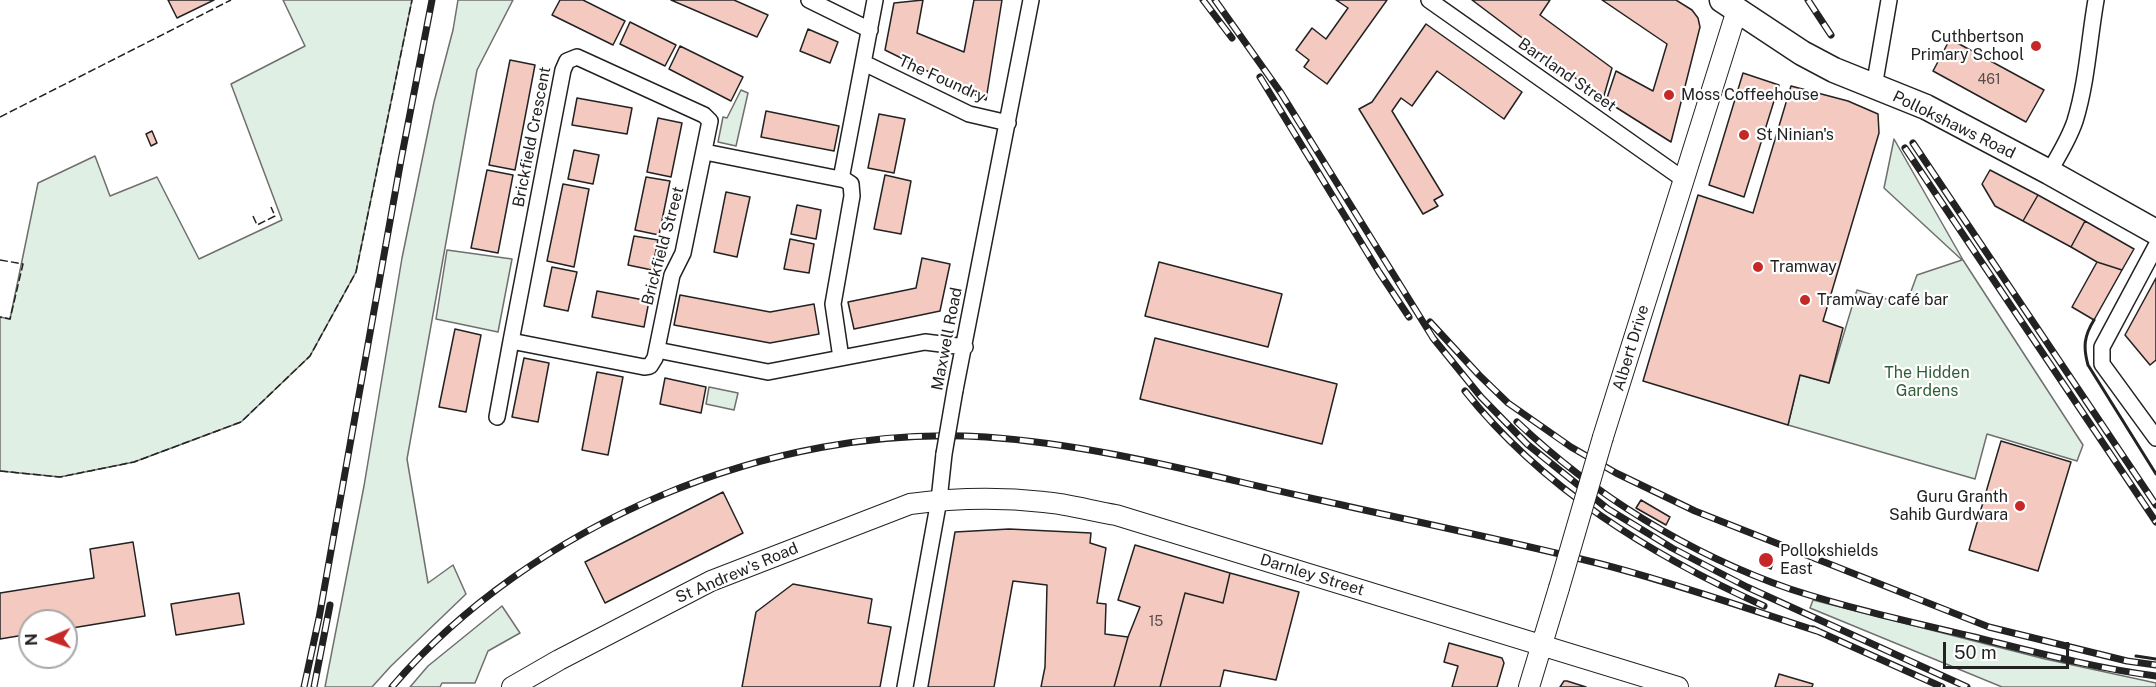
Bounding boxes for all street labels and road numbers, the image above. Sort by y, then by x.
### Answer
street label: Barrland Street [1514,34,1620,116]
street label: The Foundry [895,51,989,107]
street label: Brickfield Crescent [509,65,555,209]
street label: Pollokshaws Road [1890,87,2018,163]
street label: Brickfield Street [638,184,688,308]
street label: Maxwell Road [928,286,966,392]
street label: Albert Drive [1609,303,1653,393]
street label: St Andrew's Road [673,539,801,607]
street label: Darnley Street [1258,550,1366,600]

